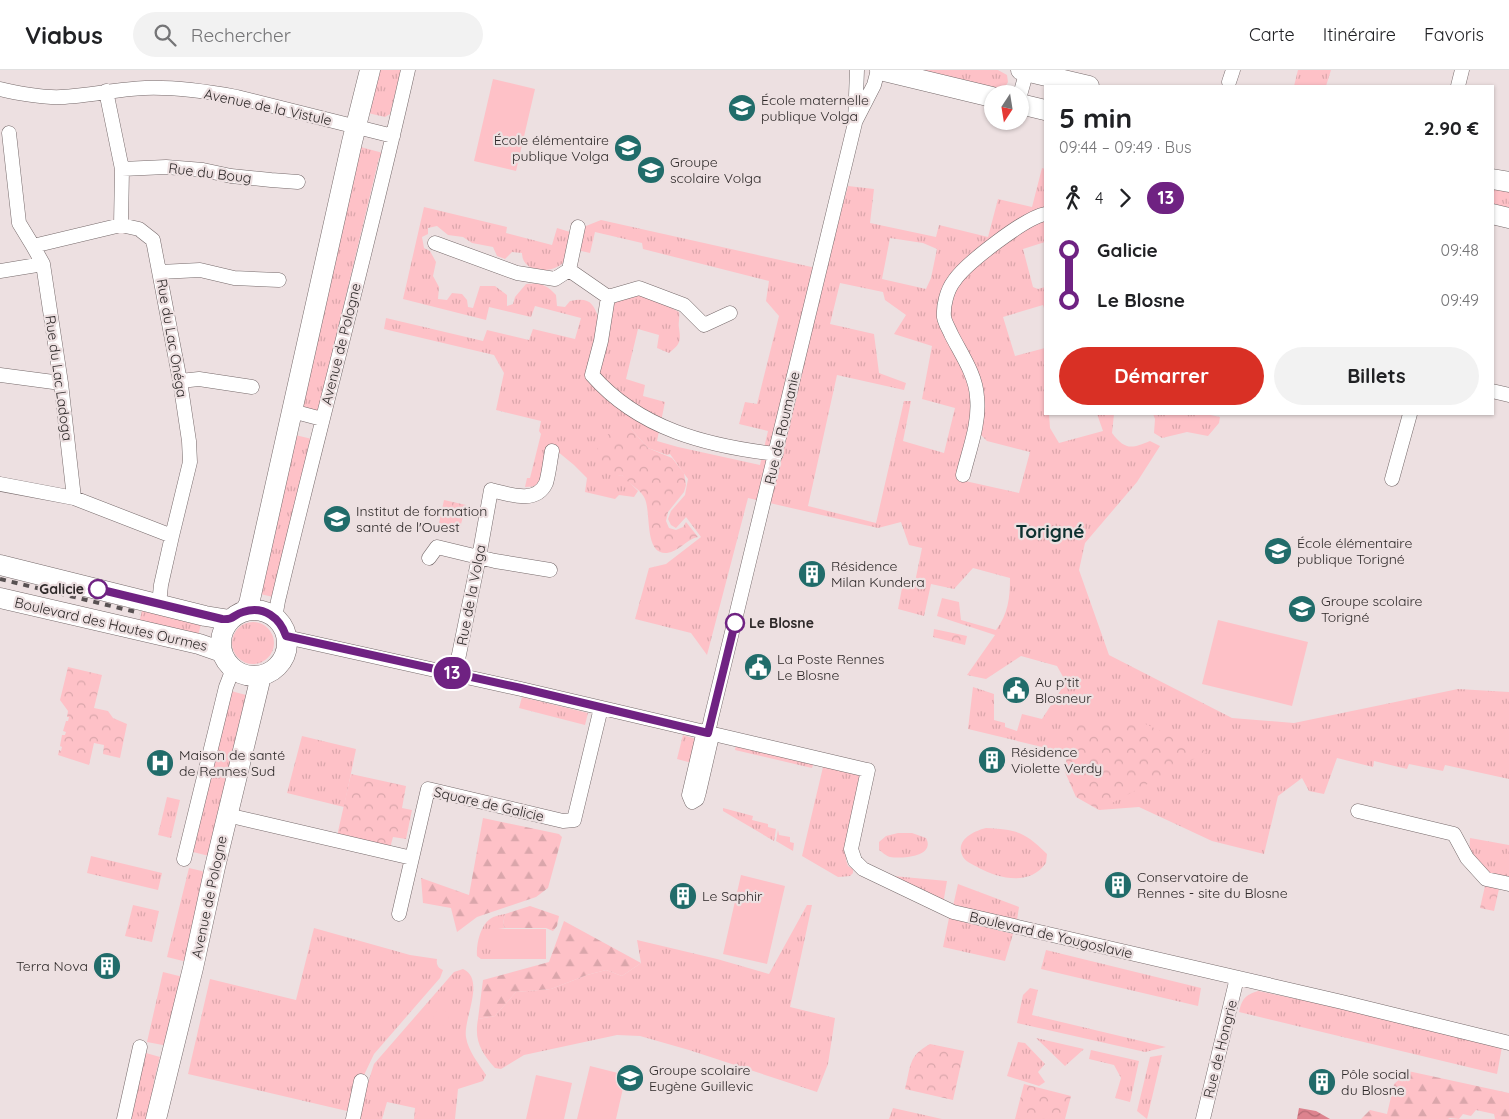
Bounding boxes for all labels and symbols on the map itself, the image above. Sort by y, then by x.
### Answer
street label: Avenue de la Vistule [203,85,334,129]
north arrow [984,85,1029,130]
place label: École maternelle publique Volga [761,91,869,125]
school or university icon: École maternelle publique Volga [727,93,757,123]
place label: École élémentaire publique Volga [494,131,609,165]
school or university icon: École élémentaire publique Volga [613,133,643,163]
place label: Groupe scolaire Volga [670,153,761,187]
school or university icon: Groupe scolaire Volga [636,155,666,185]
street label: Rue du Boug [167,159,253,187]
street label: Rue du Lac Onéga [153,277,191,399]
street label: Avenue de Pologne [317,281,365,407]
street label: Rue du Lac Ladoga [41,314,77,442]
street label: Rue de Roumanie [760,370,804,486]
place label: Institut de formation santé de l'Ouest [356,502,487,536]
school or university icon: Institut de formation santé de l'Ouest [322,504,352,534]
district label: Torigné [1016,519,1084,543]
place label: École élémentaire publique Torigné [1297,534,1412,568]
school or university icon: École élémentaire publique Torigné [1263,536,1293,566]
street label: Rue de la Volga [452,543,490,647]
place label: Résidence Milan Kundera [831,557,925,591]
building icon: Résidence Milan Kundera [797,559,827,589]
marker: Galicie [88,579,108,599]
place label: Galicie [39,580,84,598]
place label: Groupe scolaire Torigné [1321,592,1423,626]
street label: Boulevard des Hautes Ourmes [13,593,209,655]
school or university icon: Groupe scolaire Torigné [1287,594,1317,624]
marker: Le Blosne [725,613,745,633]
place label: Le Blosne [749,614,814,632]
place label: La Poste Rennes Le Blosne [777,650,884,684]
public building icon: La Poste Rennes Le Blosne [743,652,773,682]
line badge: 13 [430,657,474,689]
place label: Au p’tit Blosneur [1035,673,1092,707]
public building icon: Au p’tit Blosneur [1001,675,1031,705]
place label: Résidence Violette Verdy [1011,743,1102,777]
building icon: Résidence Violette Verdy [977,745,1007,775]
place label: Maison de santé de Rennes Sud [179,746,285,780]
hospital icon: Maison de santé de Rennes Sud [145,748,175,778]
street label: Square de Galicie [432,783,546,825]
street label: Avenue de Pologne [187,834,231,960]
place label: Conservatoire de Rennes - site du Blosne [1137,868,1288,902]
building icon: Conservatoire de Rennes - site du Blosne [1103,870,1133,900]
building icon: Le Saphir [668,881,698,911]
place label: Le Saphir [702,887,763,905]
street label: Boulevard de Yougoslavie [968,907,1134,963]
building icon: Terra Nova [92,951,122,981]
place label: Terra Nova [16,957,88,975]
street label: Rue de Hongrie [1199,998,1241,1100]
place label: Groupe scolaire Eugène Guillevic [649,1061,753,1095]
school or university icon: Groupe scolaire Eugène Guillevic [615,1063,645,1093]
place label: Pôle social du Blosne [1341,1065,1410,1099]
building icon: Pôle social du Blosne [1307,1067,1337,1097]

